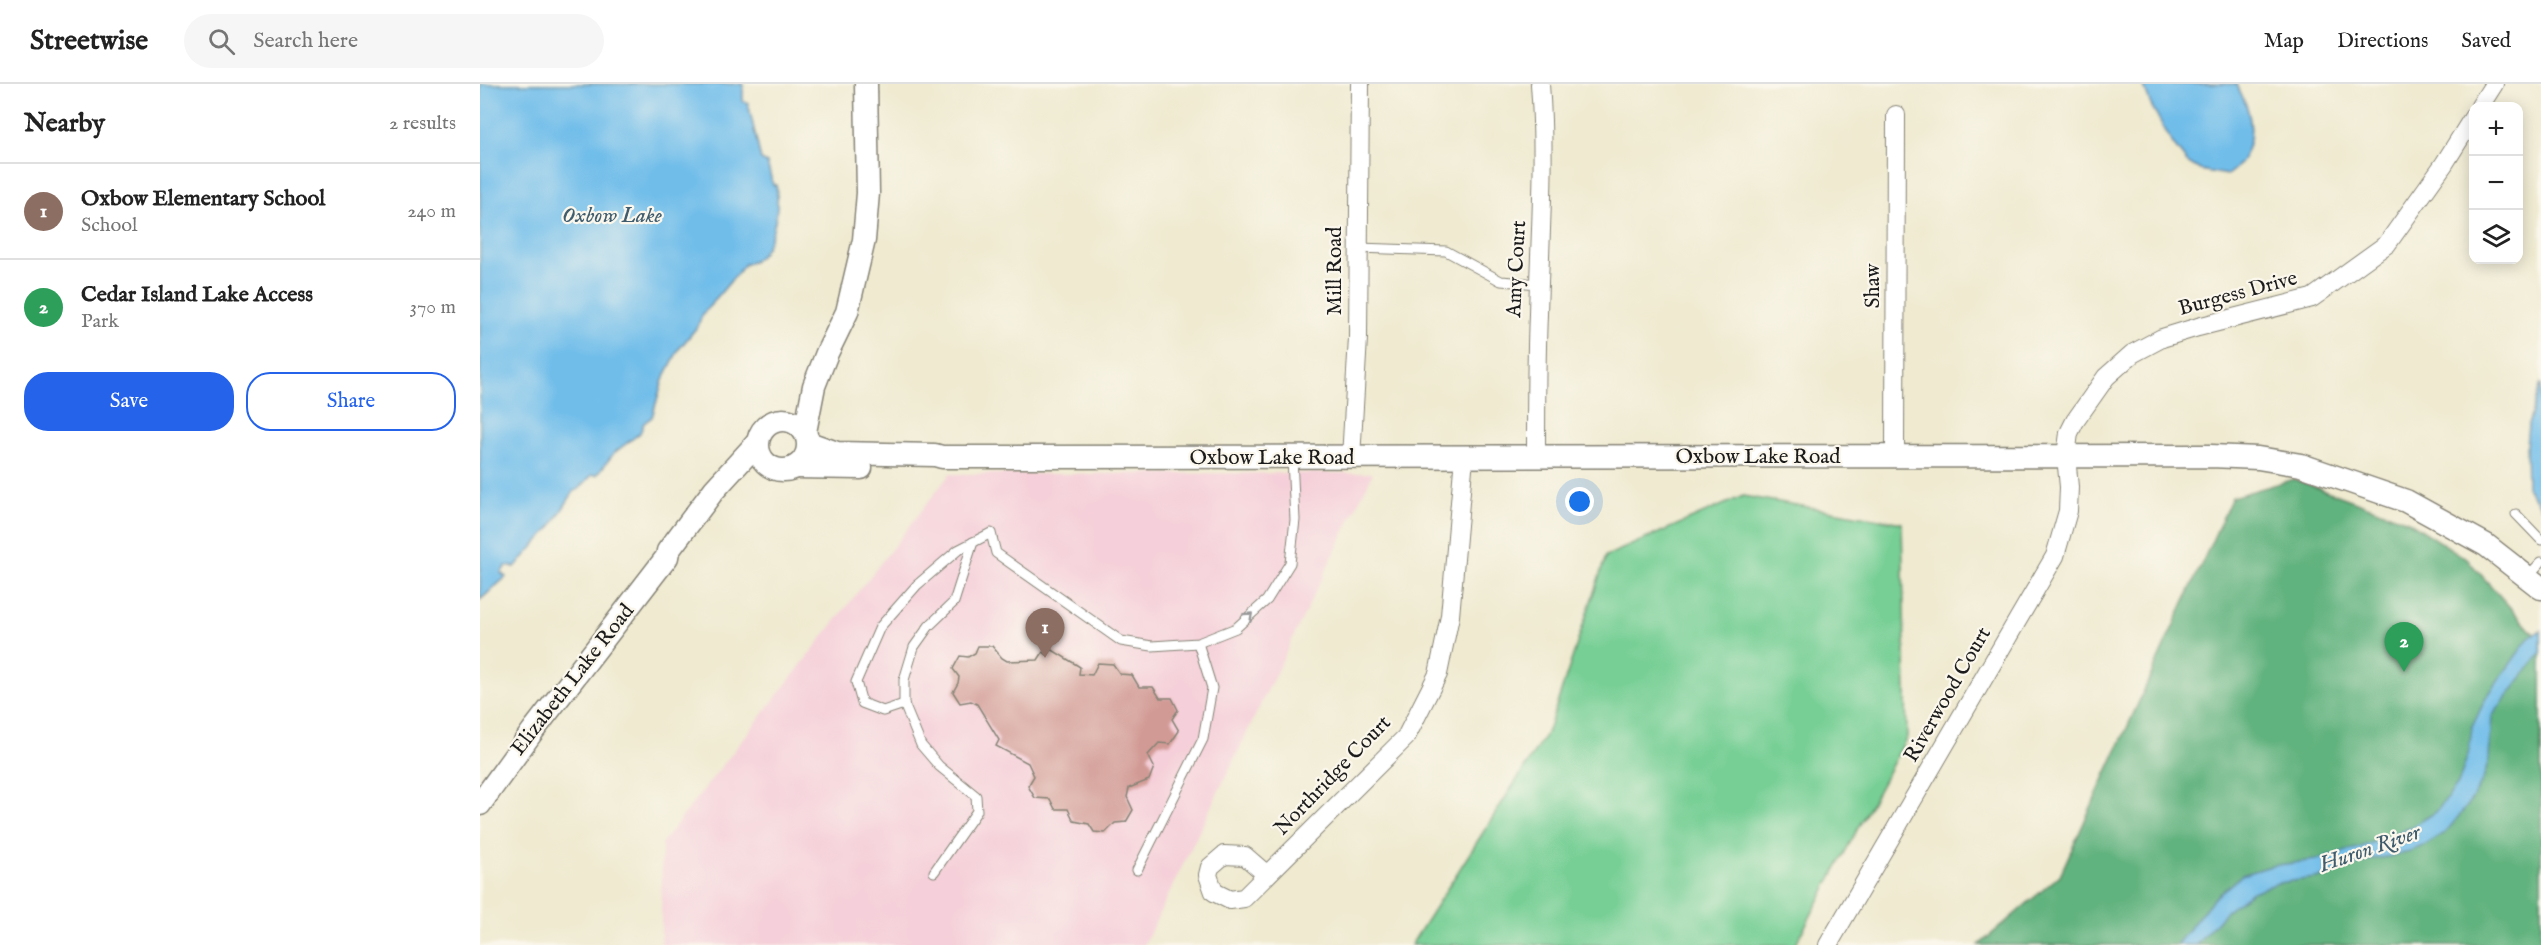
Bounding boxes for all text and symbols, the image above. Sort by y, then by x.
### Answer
search box [184,14,604,68]
text: Streetwise [30,24,148,59]
icon: search [205,25,238,58]
text: Search here [253,27,358,55]
text: Map [2264,28,2304,55]
text: Directions [2337,28,2428,55]
text: Saved [2461,28,2511,55]
map controls [2469,102,2523,264]
button: + [2469,102,2523,156]
text: Nearby [24,107,105,140]
text: 2 results [389,111,456,136]
button: − [2469,156,2523,210]
text: Oxbow Elementary School [81,185,325,213]
text: 1 [40,199,47,224]
text: 240 m [407,199,456,224]
water label: Oxbow Lake [562,202,663,230]
button: layers [2469,210,2523,264]
text: School [81,213,137,238]
street label: Amy Court [1501,220,1533,319]
street label: Mill Road [1322,226,1349,315]
street label: Shaw [1860,263,1887,308]
street label: Burgess Drive [2176,265,2301,323]
text: Cedar Island Lake Access [81,281,313,309]
text: 2 [39,295,48,320]
text: 370 m [410,295,456,320]
text: Park [81,309,119,334]
button: Save [24,372,234,431]
button: Share [246,372,456,431]
street label: Oxbow Lake Road [1675,444,1841,471]
street label: Oxbow Lake Road [1189,445,1355,472]
your location [1565,487,1594,516]
street label: Elizabeth Lake Road [505,598,641,761]
pin: 1 [1026,608,1064,658]
one-way arrow [1243,612,1253,623]
street label: Riverwood Court [1898,622,1998,768]
pin: 2 [2384,622,2424,672]
street label: Northridge Court [1269,710,1397,842]
water label: Huron River [2315,818,2426,880]

